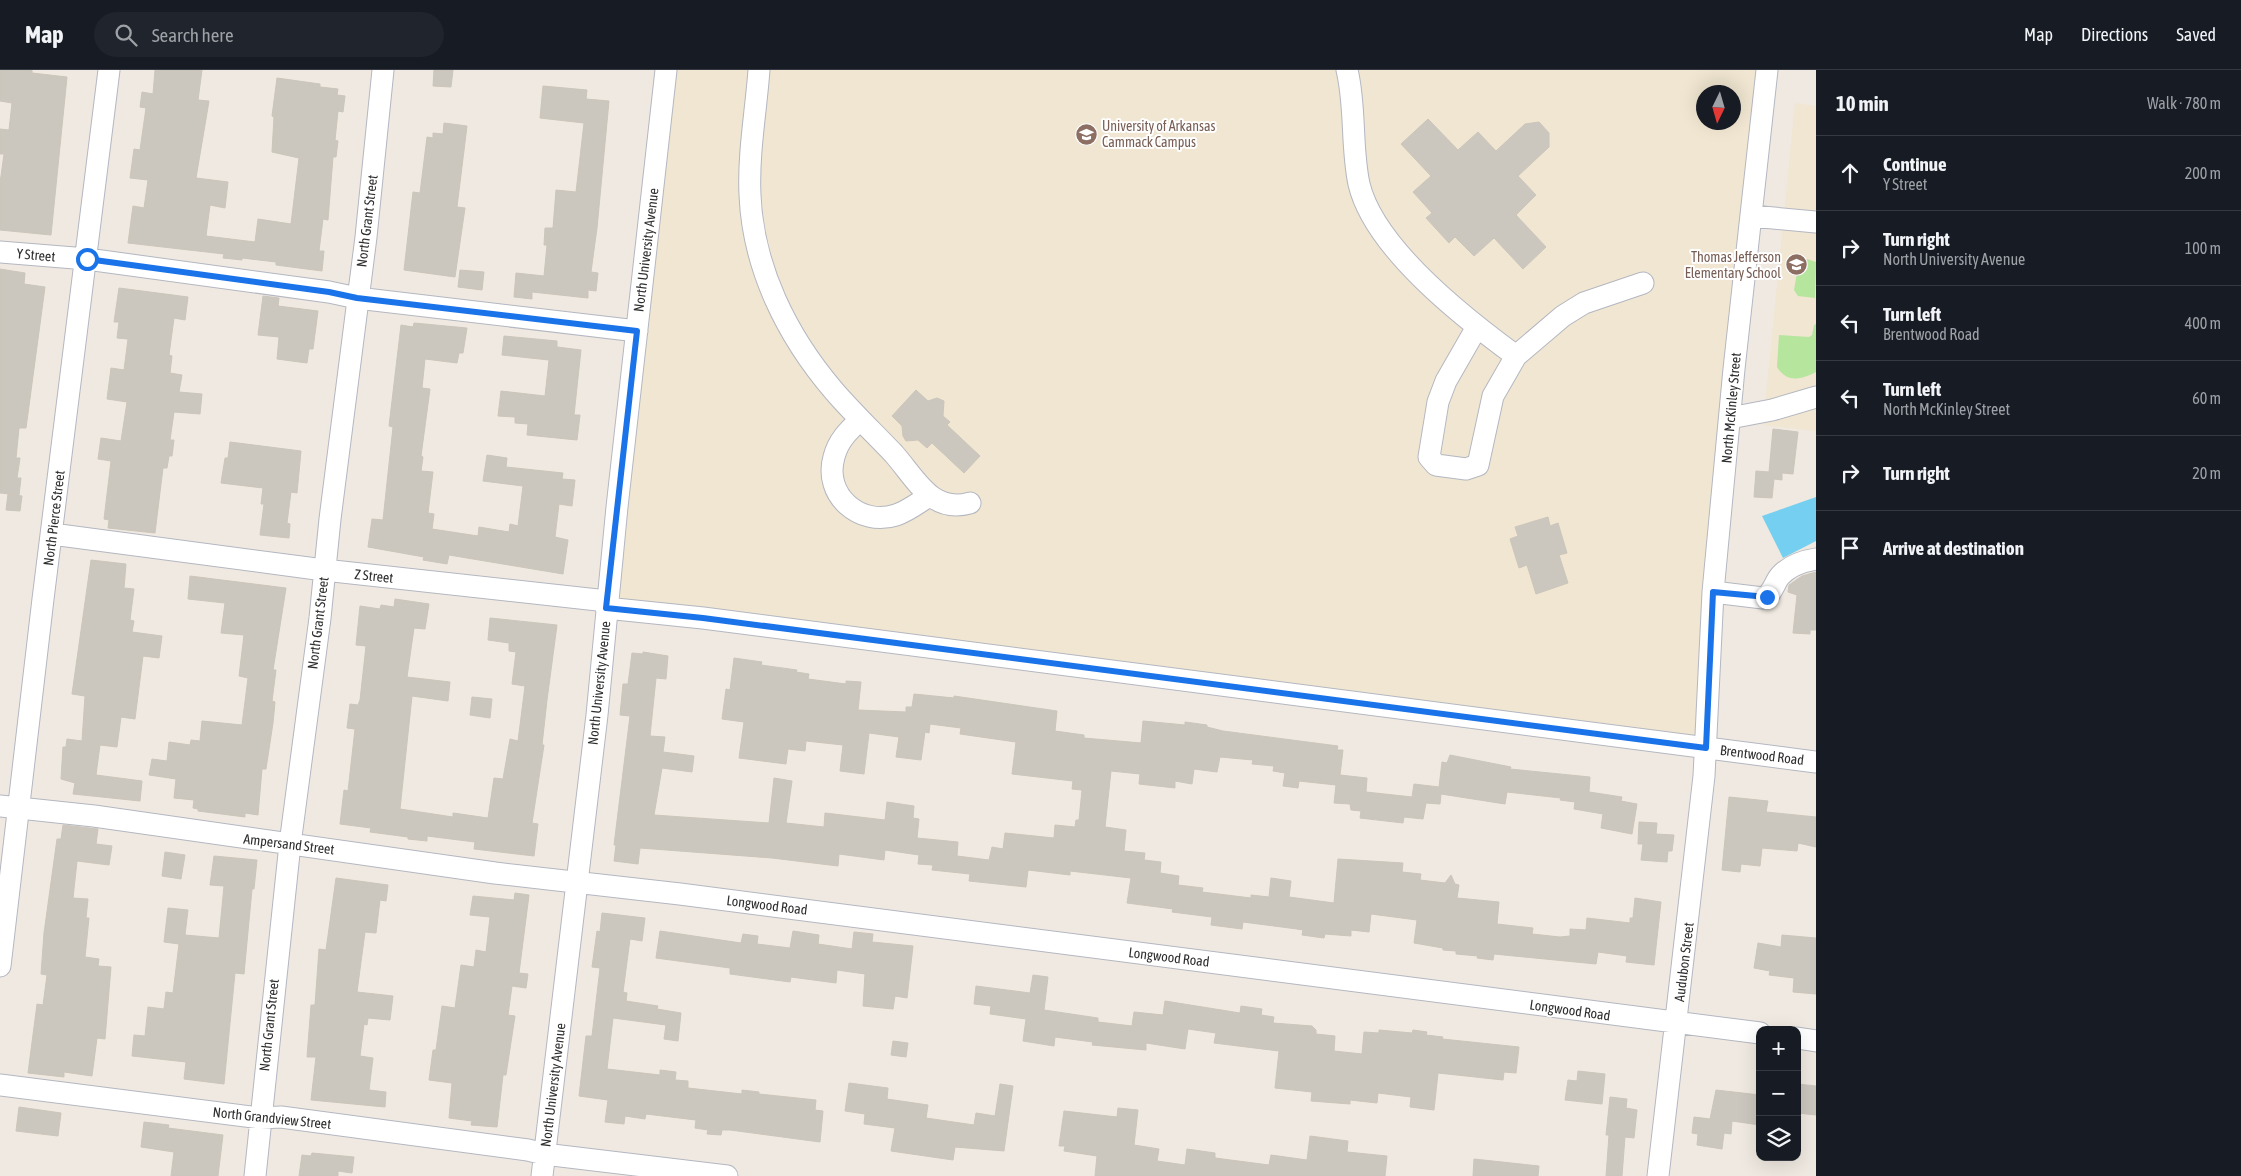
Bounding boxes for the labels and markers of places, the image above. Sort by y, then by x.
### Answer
place label: University of Arkansas Cammack Campus [1102,118,1216,150]
school or university icon: University of Arkansas Cammack Campus [1074,122,1098,146]
place label: Thomas Jefferson Elementary School [1685,249,1781,281]
school or university icon: Thomas Jefferson Elementary School [1785,253,1809,277]

